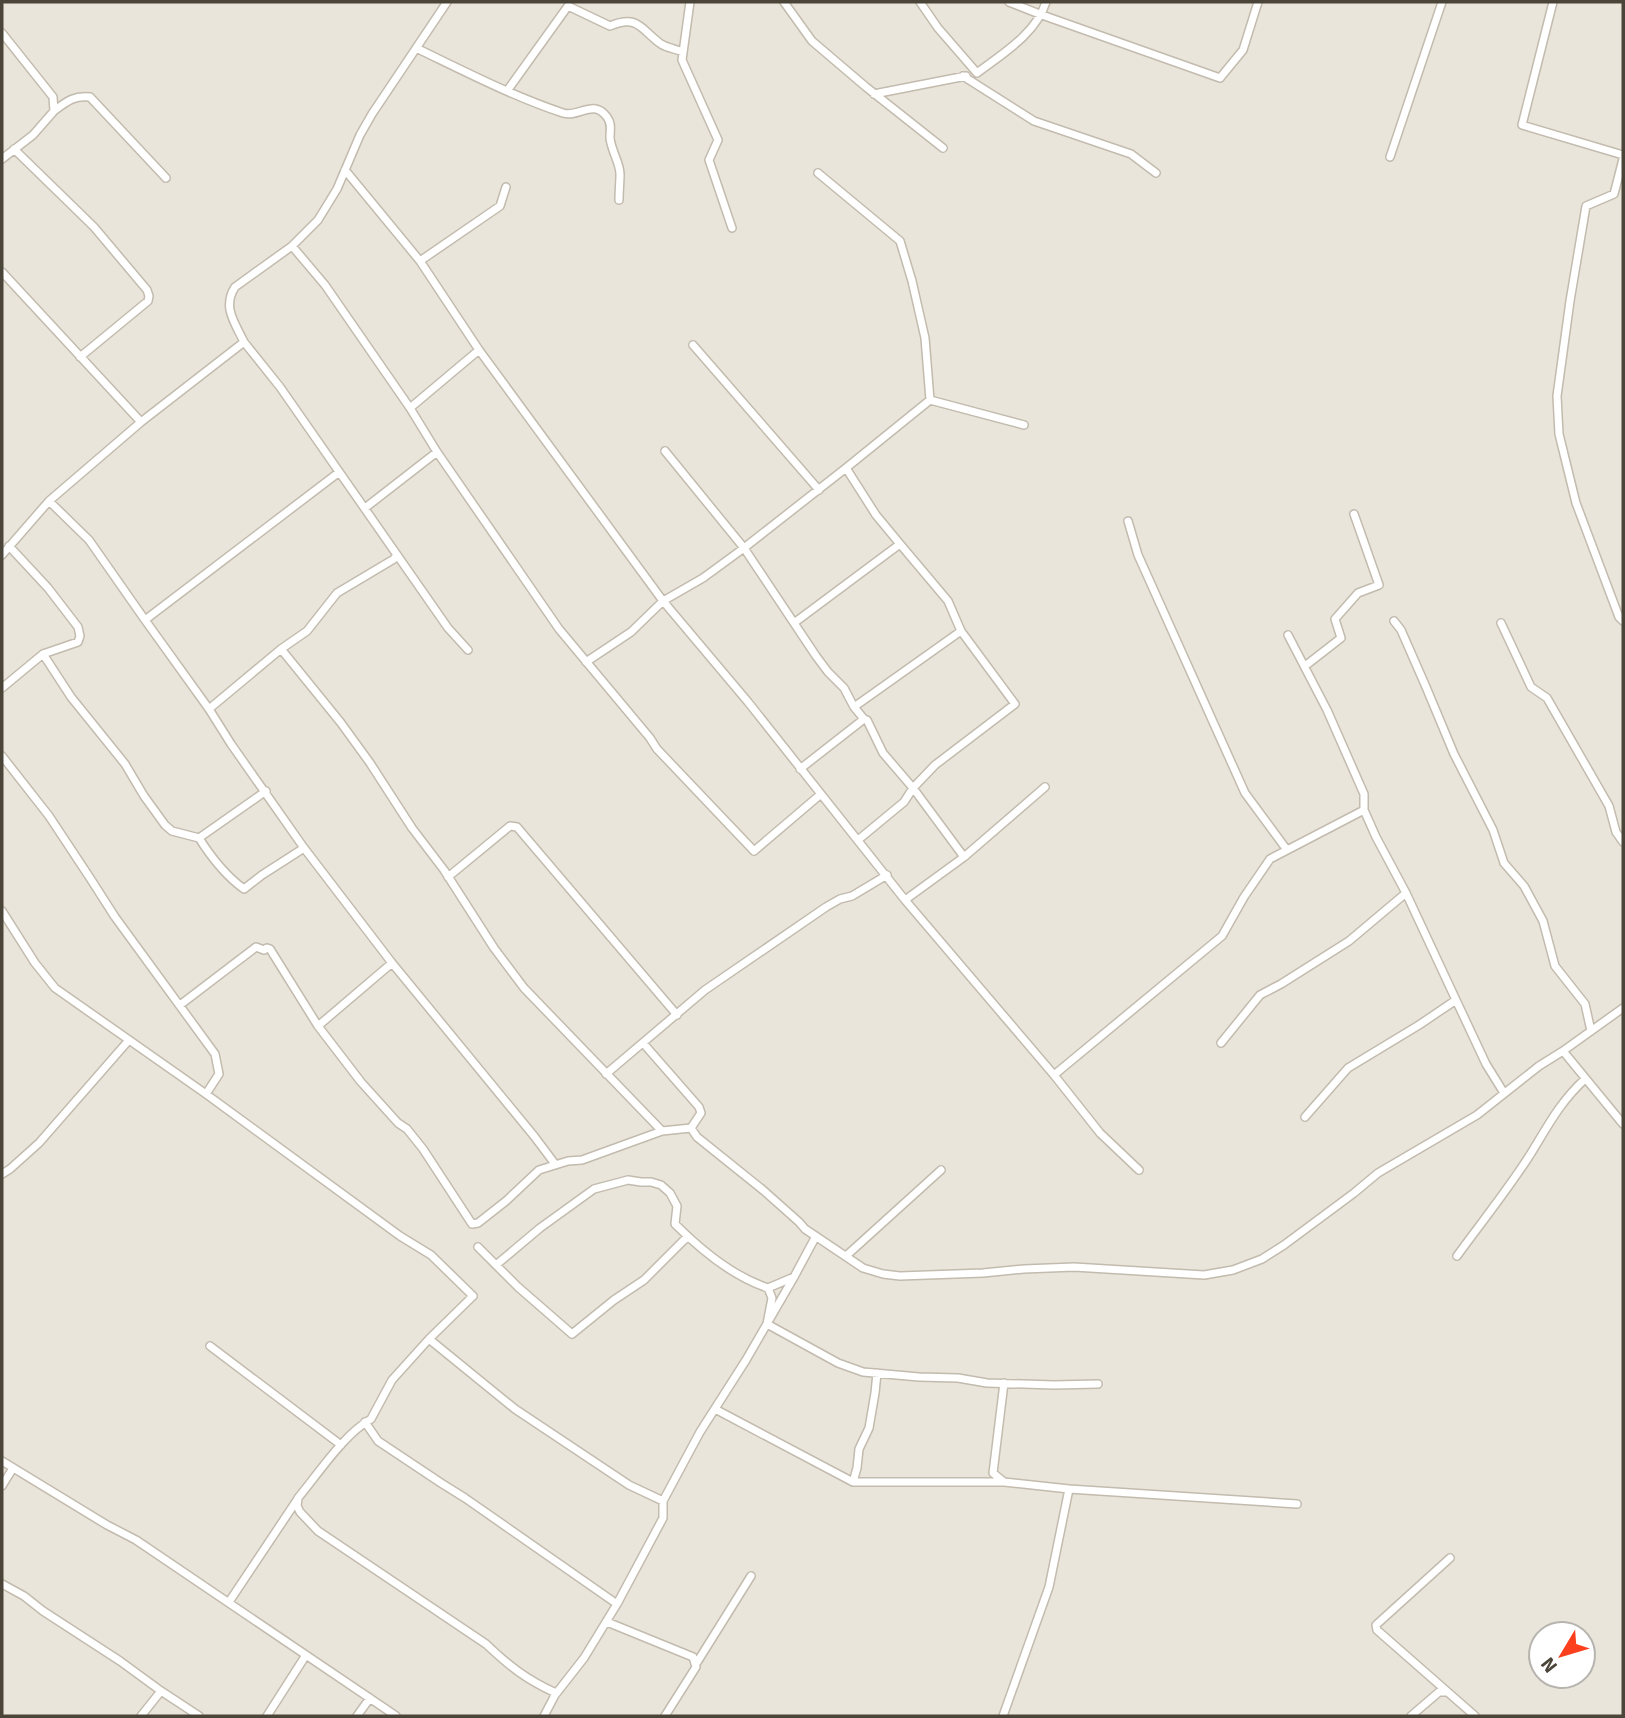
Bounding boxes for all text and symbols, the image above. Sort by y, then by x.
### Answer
north arrow [1527,1620,1597,1690]
text: N [1536,1652,1563,1677]

